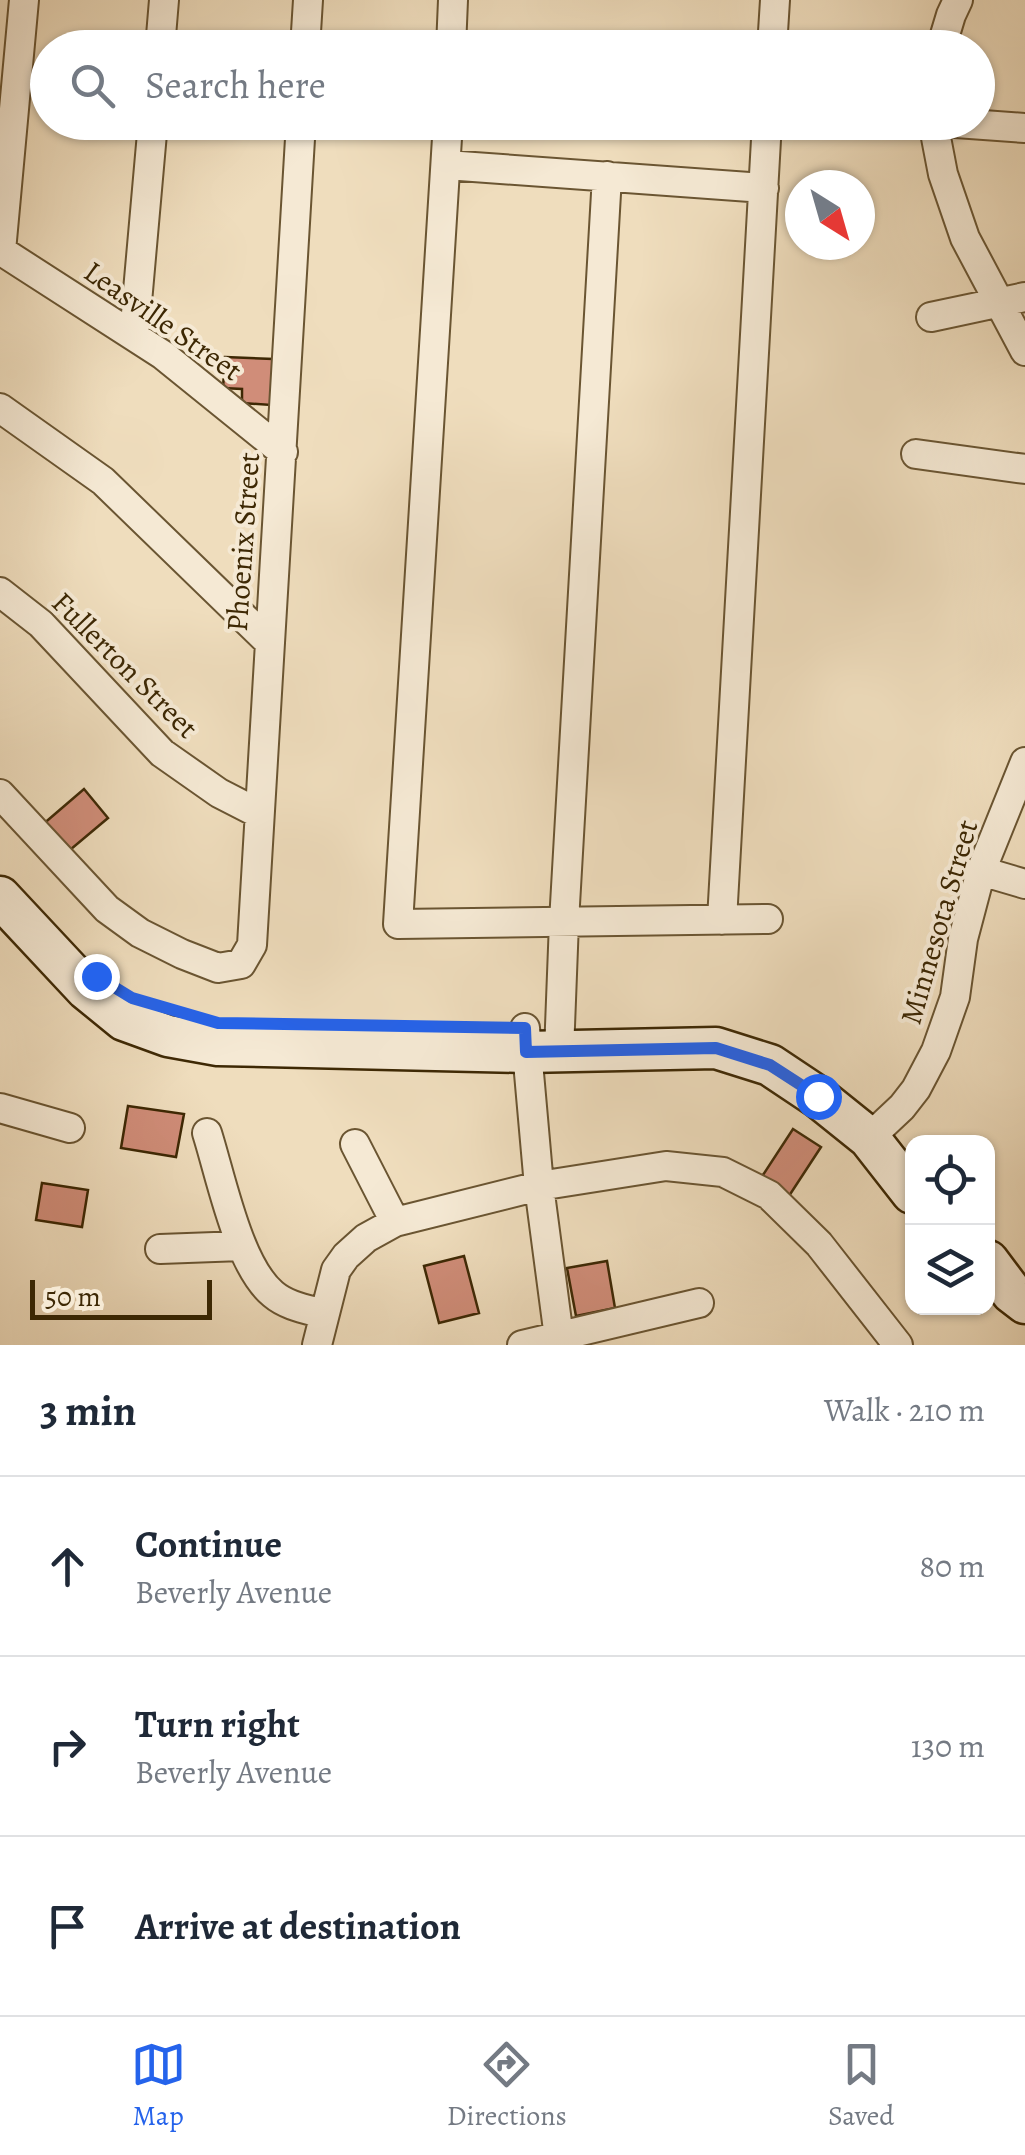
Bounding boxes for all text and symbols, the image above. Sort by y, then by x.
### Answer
search box [30,30,995,140]
icon: search [65,58,120,113]
text: Search here [145,59,326,111]
north arrow [785,170,875,260]
street label: Leasville Street [76,252,250,390]
street label: Phoenix Street [217,451,269,633]
street label: Fullerton Street [43,583,207,747]
street label: Minnesota Street [891,815,987,1029]
route end [74,954,120,1000]
route start [796,1074,842,1120]
map controls [905,1135,995,1315]
button: locate [905,1135,995,1225]
button: layers [905,1225,995,1315]
scale bar [30,1275,212,1320]
text: 50 m [45,1278,101,1316]
text: 3 min [40,1382,136,1439]
text: Walk · 210 m [824,1388,985,1432]
text: Continue [135,1518,282,1570]
icon: ahead [40,1539,95,1594]
text: 80 m [919,1544,985,1588]
text: Beverly Avenue [135,1570,332,1614]
text: Turn right [135,1698,300,1750]
icon: right [40,1719,95,1774]
text: 130 m [911,1724,985,1768]
text: Beverly Avenue [135,1750,332,1794]
icon: arrive [40,1899,95,1954]
text: Arrive at destination [135,1900,461,1952]
tab: Map [131,2037,186,2135]
tab: Directions [447,2037,567,2135]
tab: Saved [828,2037,894,2135]

